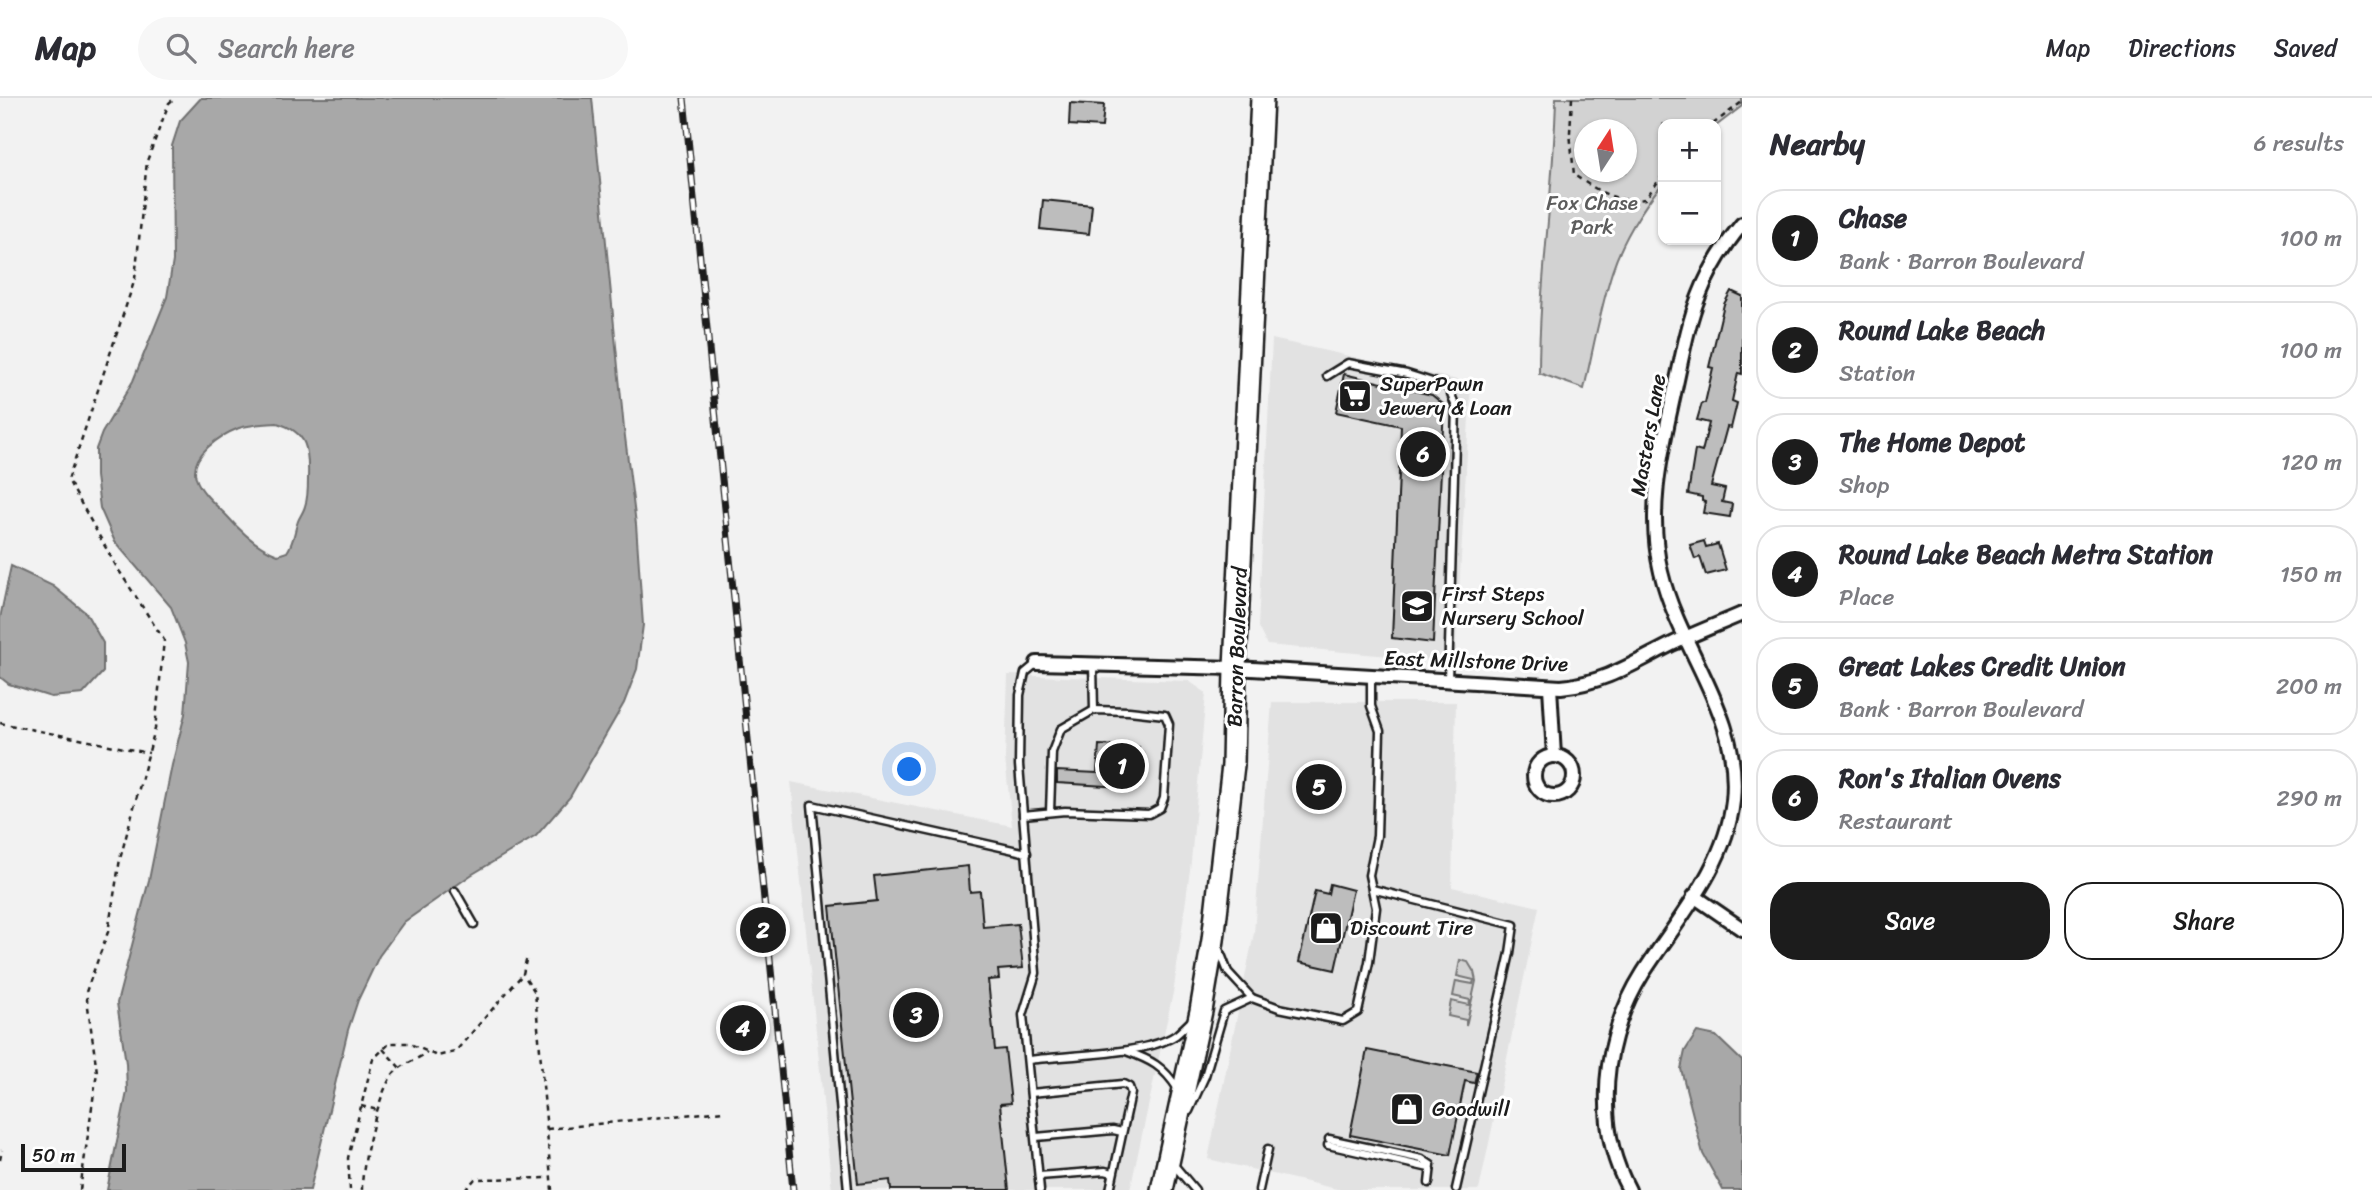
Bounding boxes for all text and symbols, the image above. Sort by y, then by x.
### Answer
search box [138,17,628,80]
text: Map [35,19,96,77]
text: Search here [218,25,355,71]
text: Map [2046,27,2090,69]
text: Directions [2128,27,2236,69]
text: Saved [2274,27,2337,69]
icon: search [162,29,200,67]
text: Nearby [1770,117,1865,171]
north arrow [1574,119,1637,182]
map controls [1658,119,1721,245]
button: + [1658,119,1721,182]
text: 6 results [2254,123,2344,164]
button: − [1658,182,1721,245]
park label: Fox Chase Park [1546,184,1638,246]
text: Chase [1839,195,1907,241]
text: 1 [1790,218,1800,259]
text: 100 m [2279,218,2342,259]
text: Bank · Barron Boulevard [1839,241,2083,282]
text: Round Lake Beach [1839,307,2045,353]
text: 2 [1788,330,1802,371]
text: 100 m [2279,330,2342,371]
text: Station [1839,353,1915,394]
place label: SuperPawn Jewery & Loan [1379,365,1512,427]
street label: Masters Lane [1619,371,1677,499]
supermarket icon: SuperPawn Jewery & Loan [1336,377,1374,415]
text: The Home Depot [1839,419,2025,465]
pin: 6 [1400,428,1446,480]
text: 3 [1789,442,1801,483]
text: 120 m [2281,442,2342,483]
text: Shop [1839,465,1889,506]
text: Round Lake Beach Metra Station [1839,531,2213,577]
text: 4 [1788,554,1802,595]
text: 150 m [2280,554,2342,595]
street label: Barron Boulevard [1215,564,1259,728]
place label: First Steps Nursery School [1442,575,1585,637]
text: Place [1839,577,1894,618]
school or university icon: First Steps Nursery School [1398,587,1436,625]
street label: East Millstone Drive [1383,639,1569,683]
text: Great Lakes Credit Union [1839,643,2126,689]
text: 5 [1788,666,1802,707]
text: 200 m [2276,666,2342,707]
text: Bank · Barron Boulevard [1839,689,2083,730]
pin: 1 [1099,740,1145,792]
your location [892,752,926,786]
text: Ron's Italian Ovens [1839,755,2061,801]
pin: 5 [1296,761,1342,813]
text: 6 [1788,778,1802,819]
text: 290 m [2276,778,2342,819]
text: Restaurant [1839,801,1953,842]
button: Save [1770,882,2050,960]
button: Share [2064,882,2344,960]
pin: 2 [740,904,786,956]
shop icon: Discount Tire [1307,909,1345,947]
place label: Discount Tire [1350,909,1474,947]
pin: 3 [893,989,939,1041]
pin: 4 [720,1002,766,1054]
shop icon: Goodwill [1388,1090,1426,1128]
place label: Goodwill [1432,1090,1511,1128]
text: 50 m [32,1139,75,1172]
scale bar [21,1141,126,1173]

